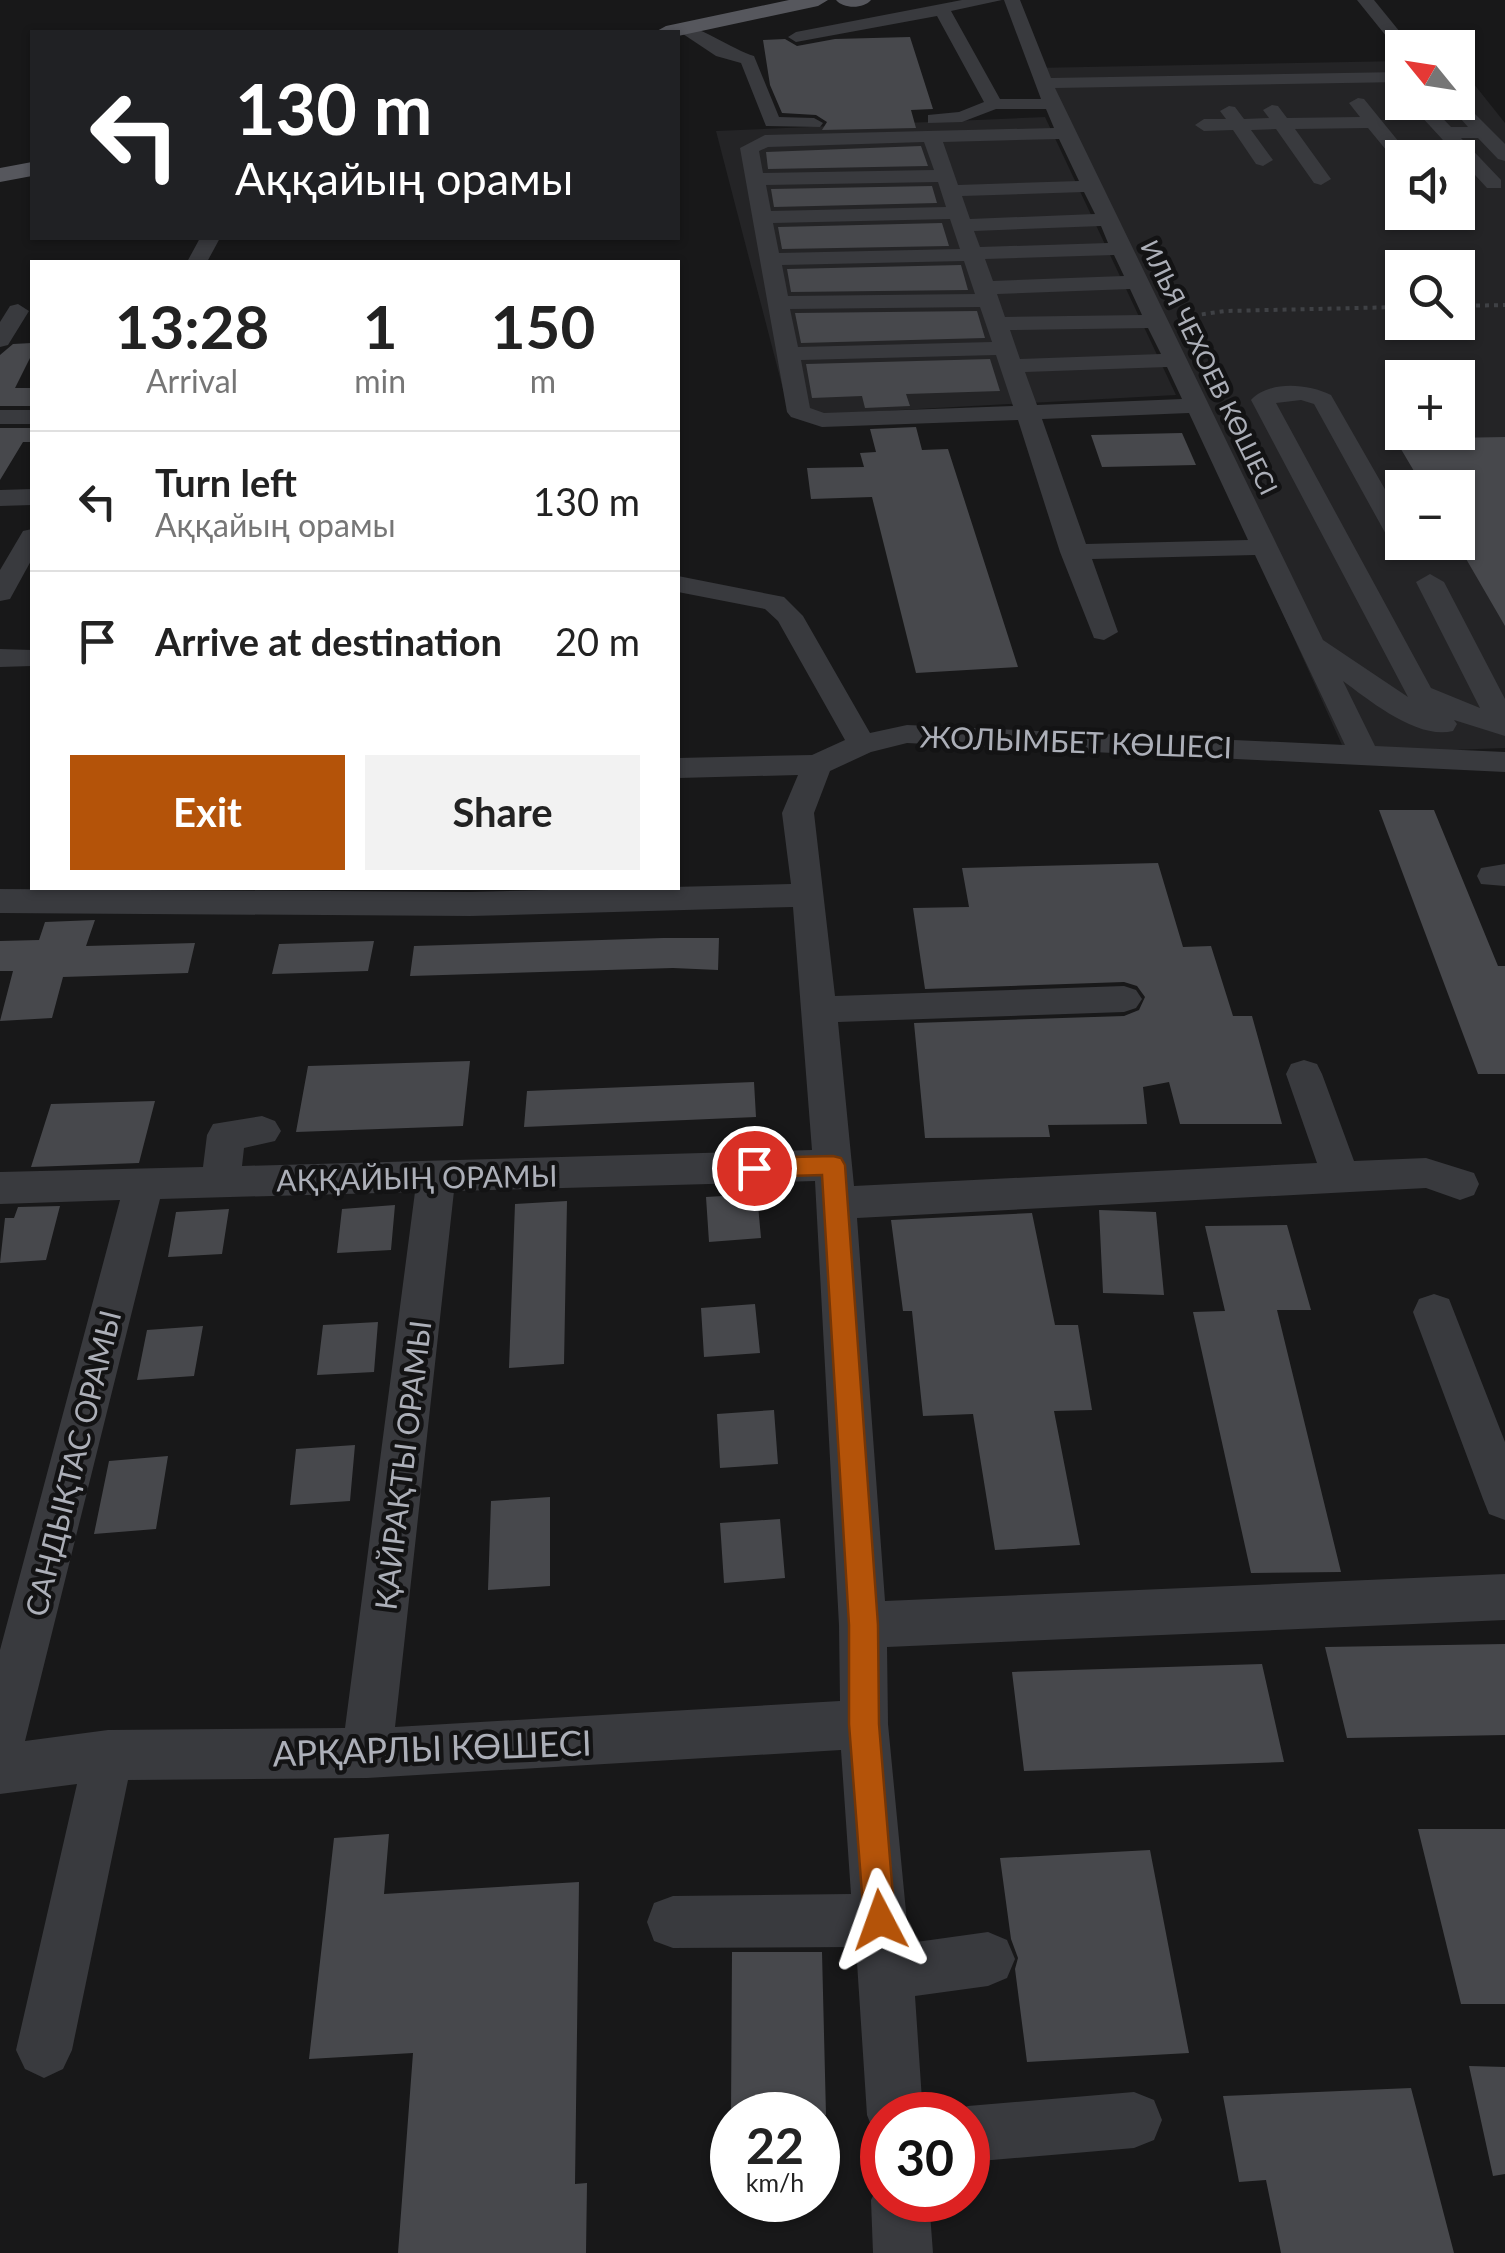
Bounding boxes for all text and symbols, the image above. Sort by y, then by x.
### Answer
north arrow [1385,30,1475,120]
map controls [1385,30,1475,560]
text: 130 m [235,66,432,150]
icon: left [70,70,200,200]
button: sound [1385,140,1475,230]
text: Аққайың орамы [235,151,573,205]
street label: ИЛЬЯ ЧЕХОЕВ КӨШЕСІ [1135,235,1285,499]
button: search [1385,250,1475,340]
text: 13:28 [115,290,269,362]
text: 1 [363,290,398,362]
text: 150 [491,290,595,362]
button: + [1385,360,1475,450]
text: Arrival [146,361,238,400]
text: min [354,361,406,400]
text: m [530,361,556,400]
text: Turn left [155,459,297,505]
button: − [1385,470,1475,560]
icon: left [70,474,125,529]
text: 130 m [533,478,640,524]
text: Аққайың орамы [155,505,396,544]
icon: arrive [70,614,125,669]
text: Arrive at destination [155,618,502,664]
text: 20 m [555,618,640,664]
street label: ЖОЛЫМБЕТ КӨШЕСІ [919,718,1233,764]
button: Exit [70,755,345,870]
button: Share [365,755,640,870]
pin [712,1126,797,1211]
icon: arrive [727,1141,782,1196]
street label: АҚҚАЙЫҢ ОРАМЫ [276,1157,558,1197]
street label: САНДЫҚТАС ОРАМЫ [17,1306,127,1620]
street label: ҚАЙРАҚТЫ ОРАМЫ [366,1318,438,1612]
street label: АРҚАРЛЫ КӨШЕСІ [272,1720,592,1774]
position arrow [828,1868,932,1972]
speed limit sign: 30 [860,2092,990,2222]
text: 22 [746,2115,804,2175]
text: km/h [746,2167,804,2197]

